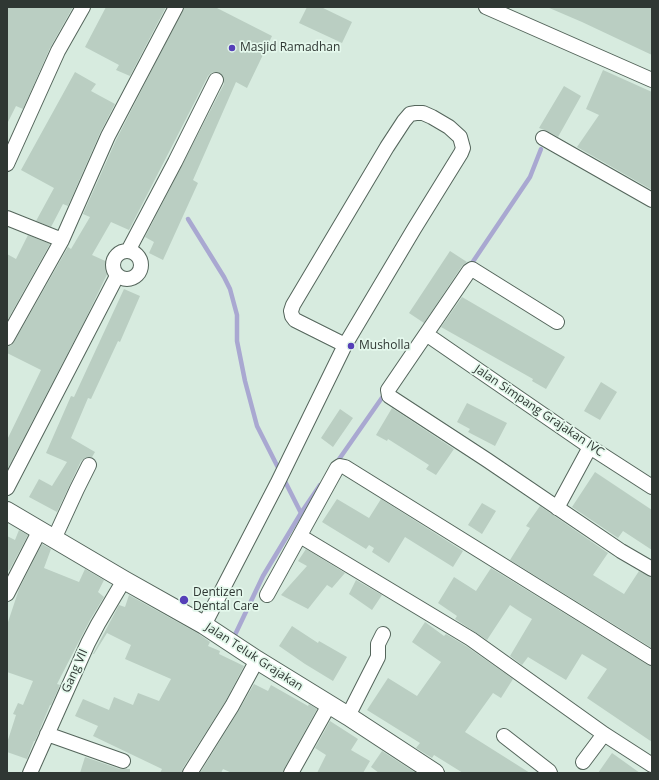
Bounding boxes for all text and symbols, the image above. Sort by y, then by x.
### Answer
place label: Masjid Ramadhan [240,41,340,55]
marker: Masjid Ramadhan [227,43,237,53]
place label: Musholla [359,339,410,353]
marker: Musholla [346,341,356,351]
street label: Jalan Simpang Grajakan IVC [471,362,607,460]
place label: Dentizen Dental Care [193,586,259,614]
marker: Dentizen Dental Care [178,594,190,606]
street label: Jalan Teluk Grajakan [202,620,306,694]
street label: Gang VII [59,647,91,695]

